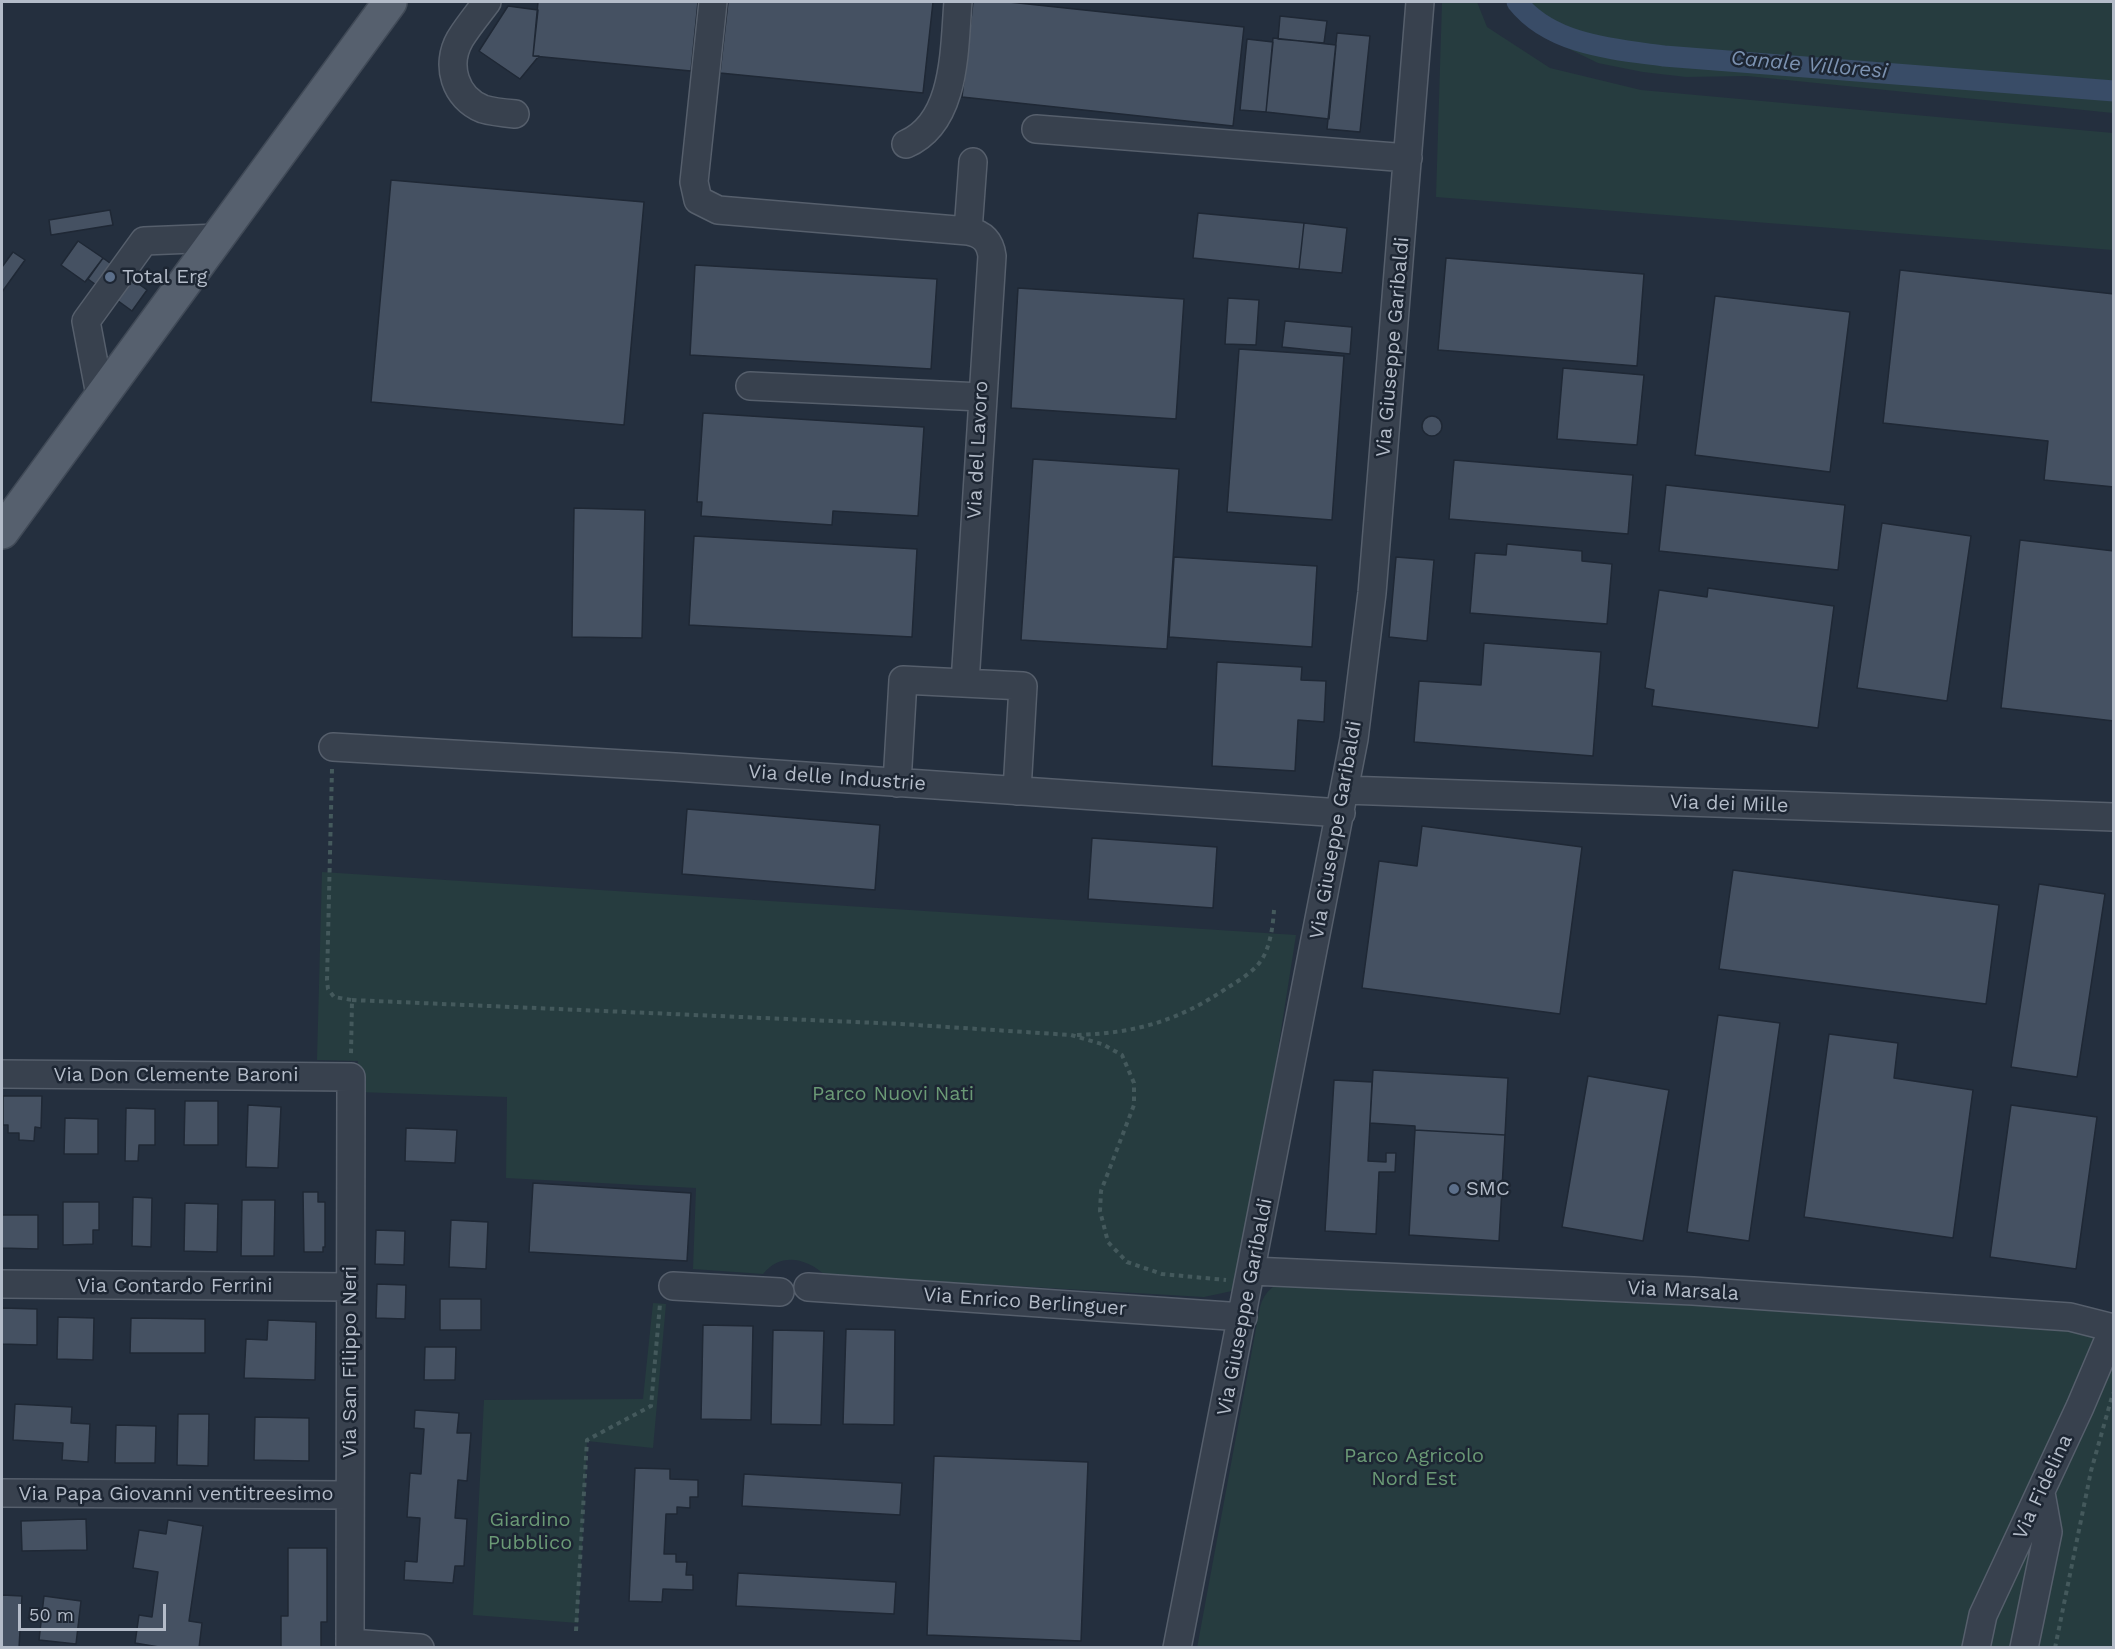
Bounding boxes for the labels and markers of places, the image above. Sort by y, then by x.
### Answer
place label: Total Erg [122,265,207,289]
marker: Total Erg [103,270,117,284]
place label: SMC [1466,1177,1510,1201]
marker: SMC [1447,1182,1461,1196]

